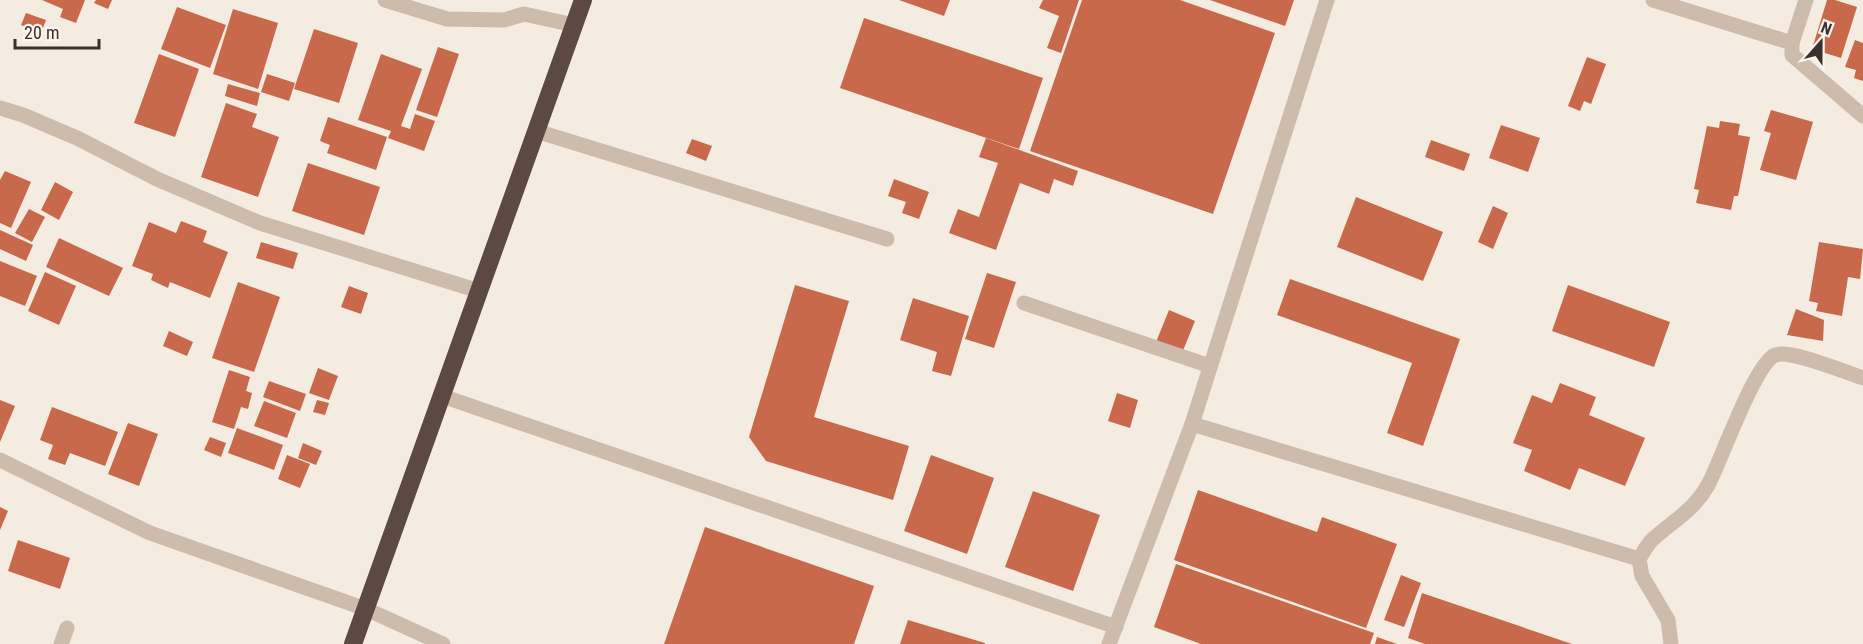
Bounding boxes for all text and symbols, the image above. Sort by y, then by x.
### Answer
scale bar [15,12,99,50]
north arrow [1791,12,1851,72]
text: N [1818,18,1834,39]
text: 20 m [24,22,59,43]

